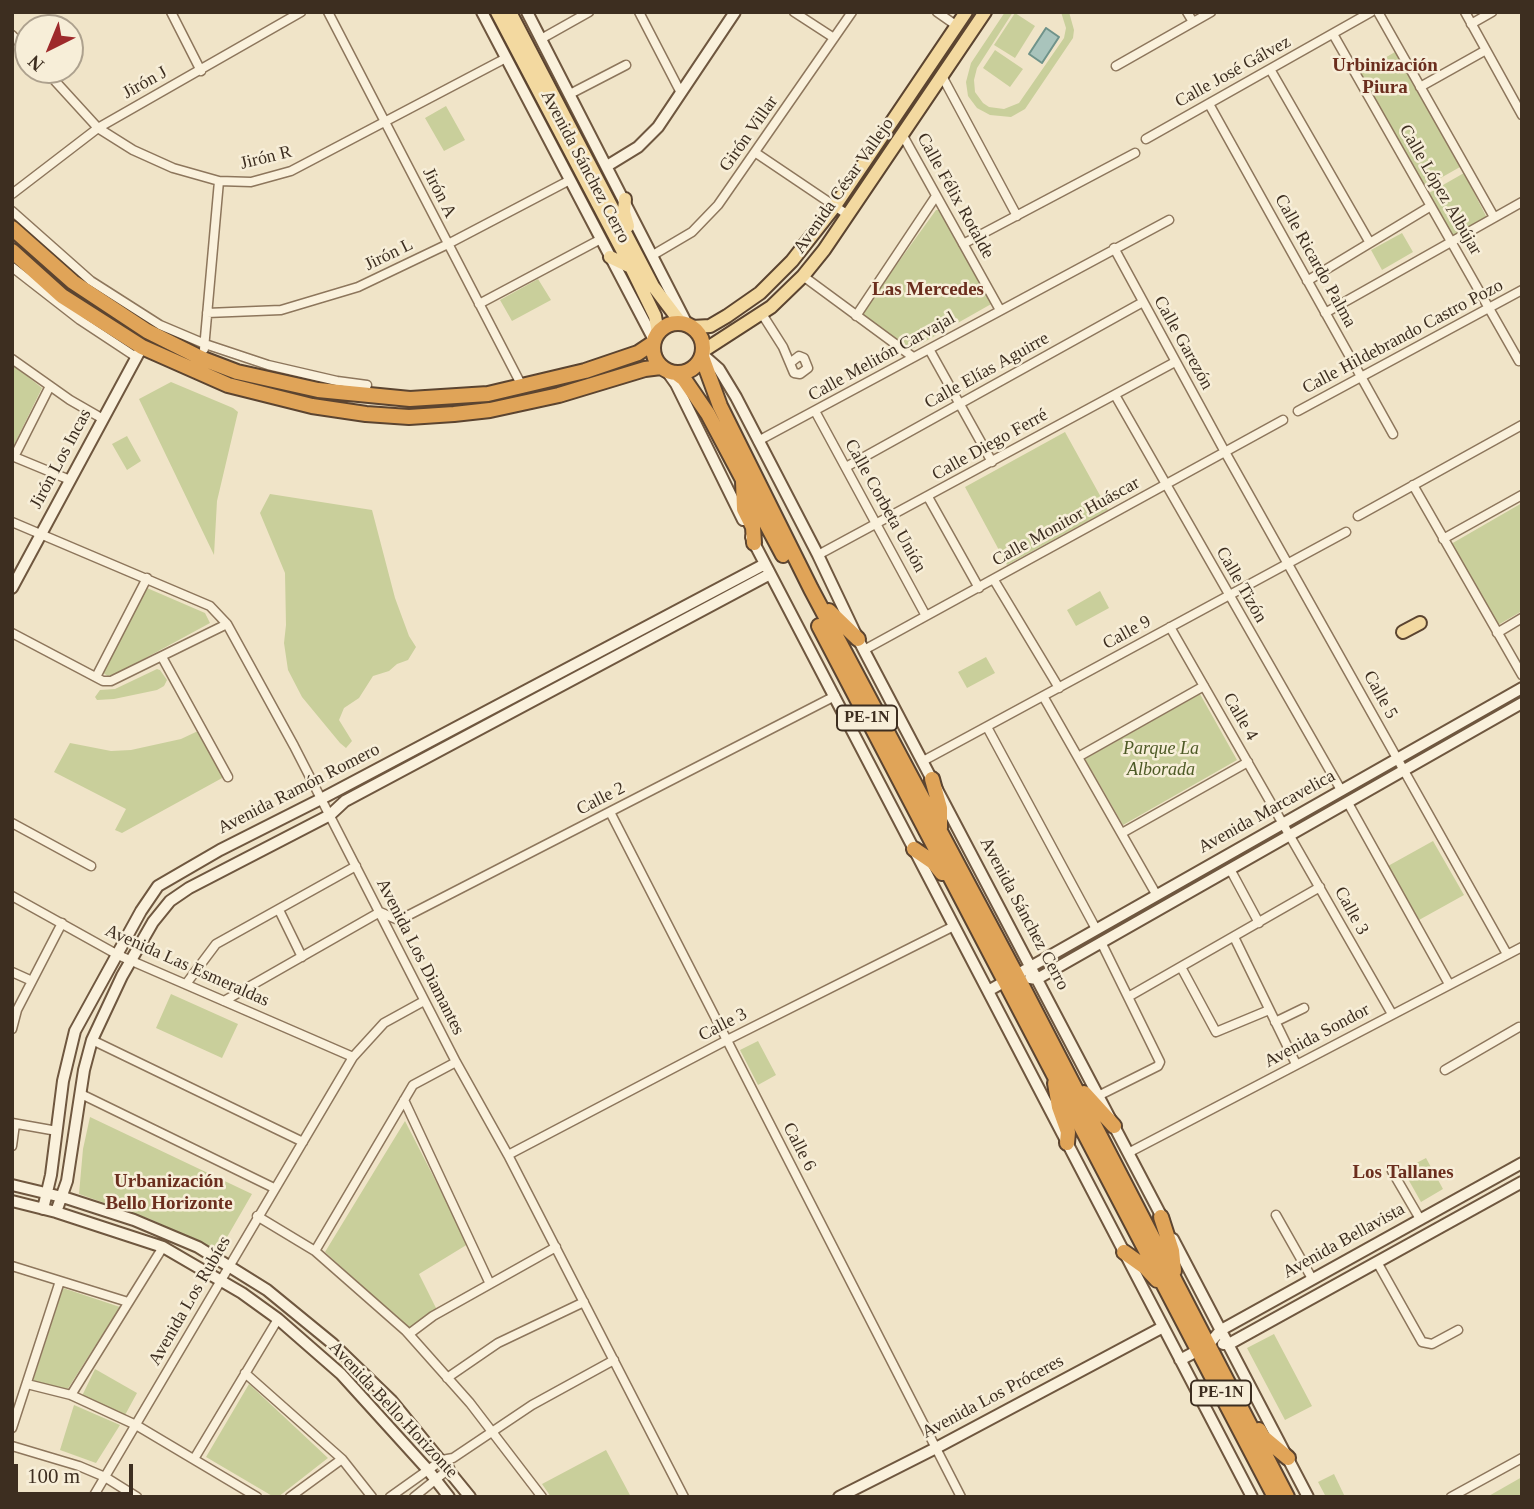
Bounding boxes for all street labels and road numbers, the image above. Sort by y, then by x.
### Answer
street label: Calle José Gálvez [1171,31,1295,113]
street label: Jirón J [119,62,171,104]
street label: Avenida Sánchez Cerro [536,87,634,247]
street label: Girón Villar [715,92,783,176]
street label: Avenida César Vallejo [789,114,899,258]
street label: Calle López Albújar [1394,121,1486,259]
street label: Calle Félix Rotalde [912,130,998,262]
street label: Jirón R [238,141,294,175]
street label: Jirón A [417,164,461,222]
street label: Calle Ricardo Palma [1269,191,1361,331]
street label: Jirón L [361,234,417,276]
street label: Calle Hildebrando Castro Pozo [1299,275,1507,399]
street label: Calle Garezón [1148,293,1218,393]
street label: Calle Melitón Carvajal [805,308,959,406]
street label: Calle Elías Aguirre [921,328,1053,414]
street label: Calle Diego Ferré [928,404,1052,486]
street label: Jirón Los Incas [26,405,96,513]
street label: Calle Corbeta Unión [839,436,931,576]
street label: Calle Monitor Huáscar [989,473,1143,571]
street label: Calle Tizón [1211,543,1271,627]
street label: Calle 9 [1099,611,1155,655]
street label: Calle 5 [1358,667,1402,723]
street label: Calle 4 [1218,689,1262,745]
road number: PE-1N [837,706,897,730]
street label: Avenida Ramón Romero [215,739,383,839]
street label: Avenida Marcavelica [1195,765,1339,859]
street label: Calle 2 [573,778,629,820]
street label: Avenida Sánchez Cerro [975,834,1073,994]
street label: Avenida Los Diamantes [371,875,469,1039]
street label: Calle 3 [1329,883,1373,939]
street label: Avenida Las Esmeraldas [101,920,273,1012]
street label: Avenida Sondor [1261,999,1373,1073]
street label: Calle 3 [695,1004,751,1046]
street label: Calle 6 [778,1119,820,1175]
street label: Avenida Bellavista [1279,1199,1409,1283]
street label: Avenida Los Rubíes [144,1233,236,1369]
street label: Avenida Bello Horizonte [324,1337,462,1483]
street label: Avenida Los Próceres [918,1350,1068,1444]
road number: PE-1N [1191,1380,1251,1406]

